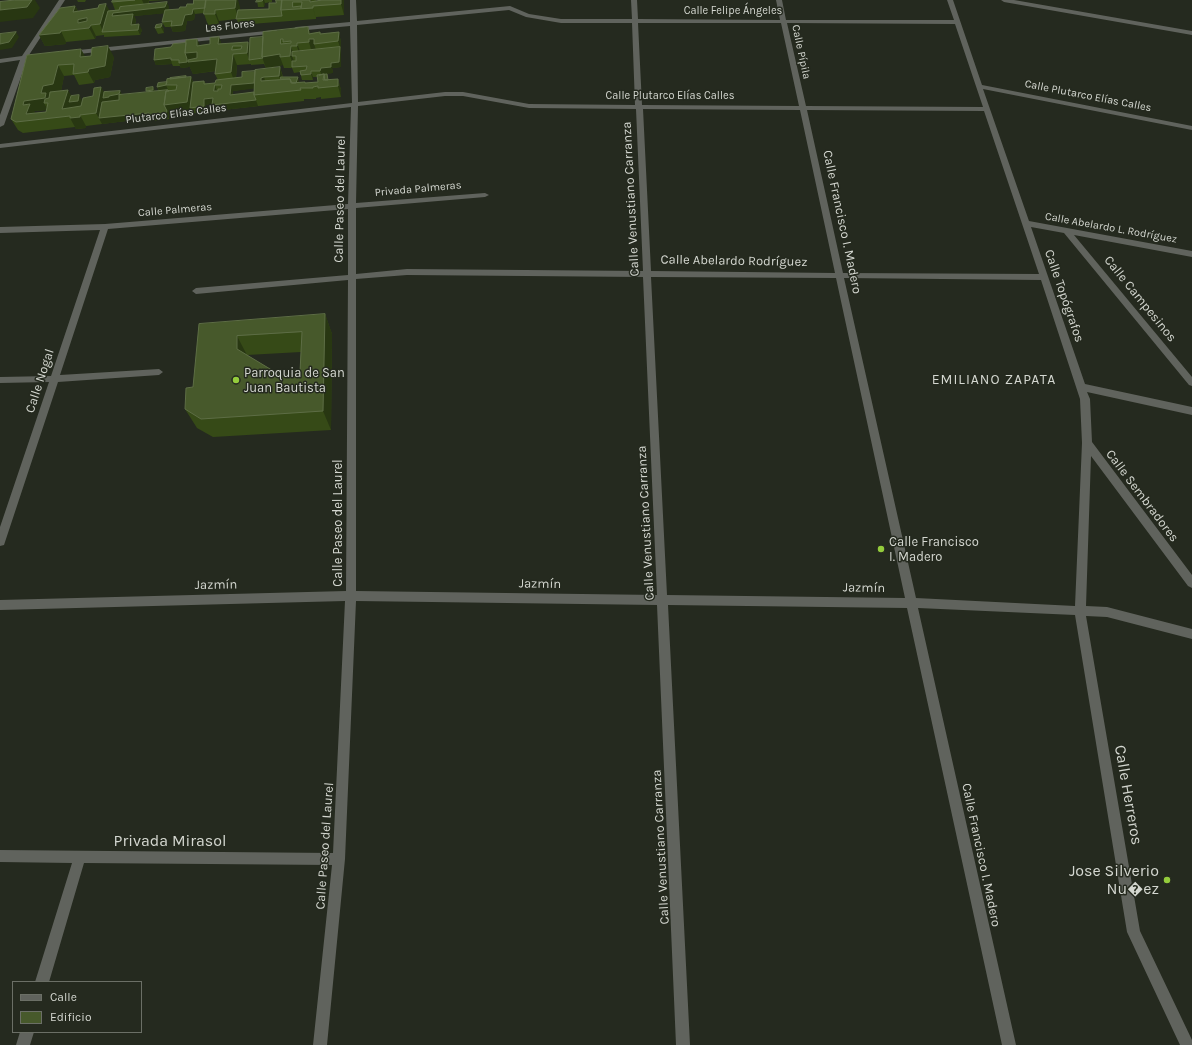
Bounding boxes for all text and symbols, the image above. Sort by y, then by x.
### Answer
street label: Calle Felipe Ángeles [684,4,782,18]
street label: Las Flores [205,17,255,35]
street label: Calle Pípila [789,24,813,80]
street label: Calle Plutarco Elías Calles [1023,77,1153,115]
street label: Calle Plutarco Elías Calles [606,89,734,103]
street label: Plutarco Elías Calles [125,101,227,127]
street label: Calle Venustiano Carranza [619,121,643,277]
street label: Calle Paseo del Laurel [331,135,349,263]
street label: Calle Francisco I. Madero [819,149,865,295]
street label: Privada Palmeras [374,179,462,199]
street label: Calle Palmeras [137,200,213,220]
street label: Calle Abelardo L. Rodríguez [1044,210,1178,246]
street label: Calle Topógrafos [1041,248,1087,344]
street label: Calle Abelardo Rodríguez [660,252,808,270]
street label: Calle Campesinos [1101,253,1179,345]
street label: Calle Nogal [22,347,58,415]
place label: Parroquia de San Juan Bautista [244,365,345,396]
district label: EMILIANO ZAPATA [932,372,1056,388]
marker: Parroquia de San Juan Bautista [231,375,241,385]
street label: Calle Venustiano Carranza [634,445,658,601]
street label: Calle Sembradores [1102,447,1182,545]
street label: Calle Paseo del Laurel [330,459,346,587]
place label: Calle Francisco I. Madero [889,534,979,565]
marker: Calle Francisco I. Madero [876,544,886,554]
street label: Jazmín [519,576,561,592]
street label: Jazmín [195,577,237,593]
street label: Jazmín [843,580,885,596]
street label: Calle Herreros [1110,743,1146,847]
street label: Calle Venustiano Carranza [649,769,673,925]
street label: Calle Paseo del Laurel [313,782,337,910]
street label: Calle Francisco I. Madero [958,782,1004,928]
street label: Privada Mirasol [114,831,226,851]
place label: Jose Silverio Nu�ez [1069,861,1159,899]
marker: Jose Silverio Nu�ez [1162,875,1172,885]
legend [12,981,142,1033]
text: Calle [50,990,77,1004]
text: Edificio [50,1010,91,1024]

